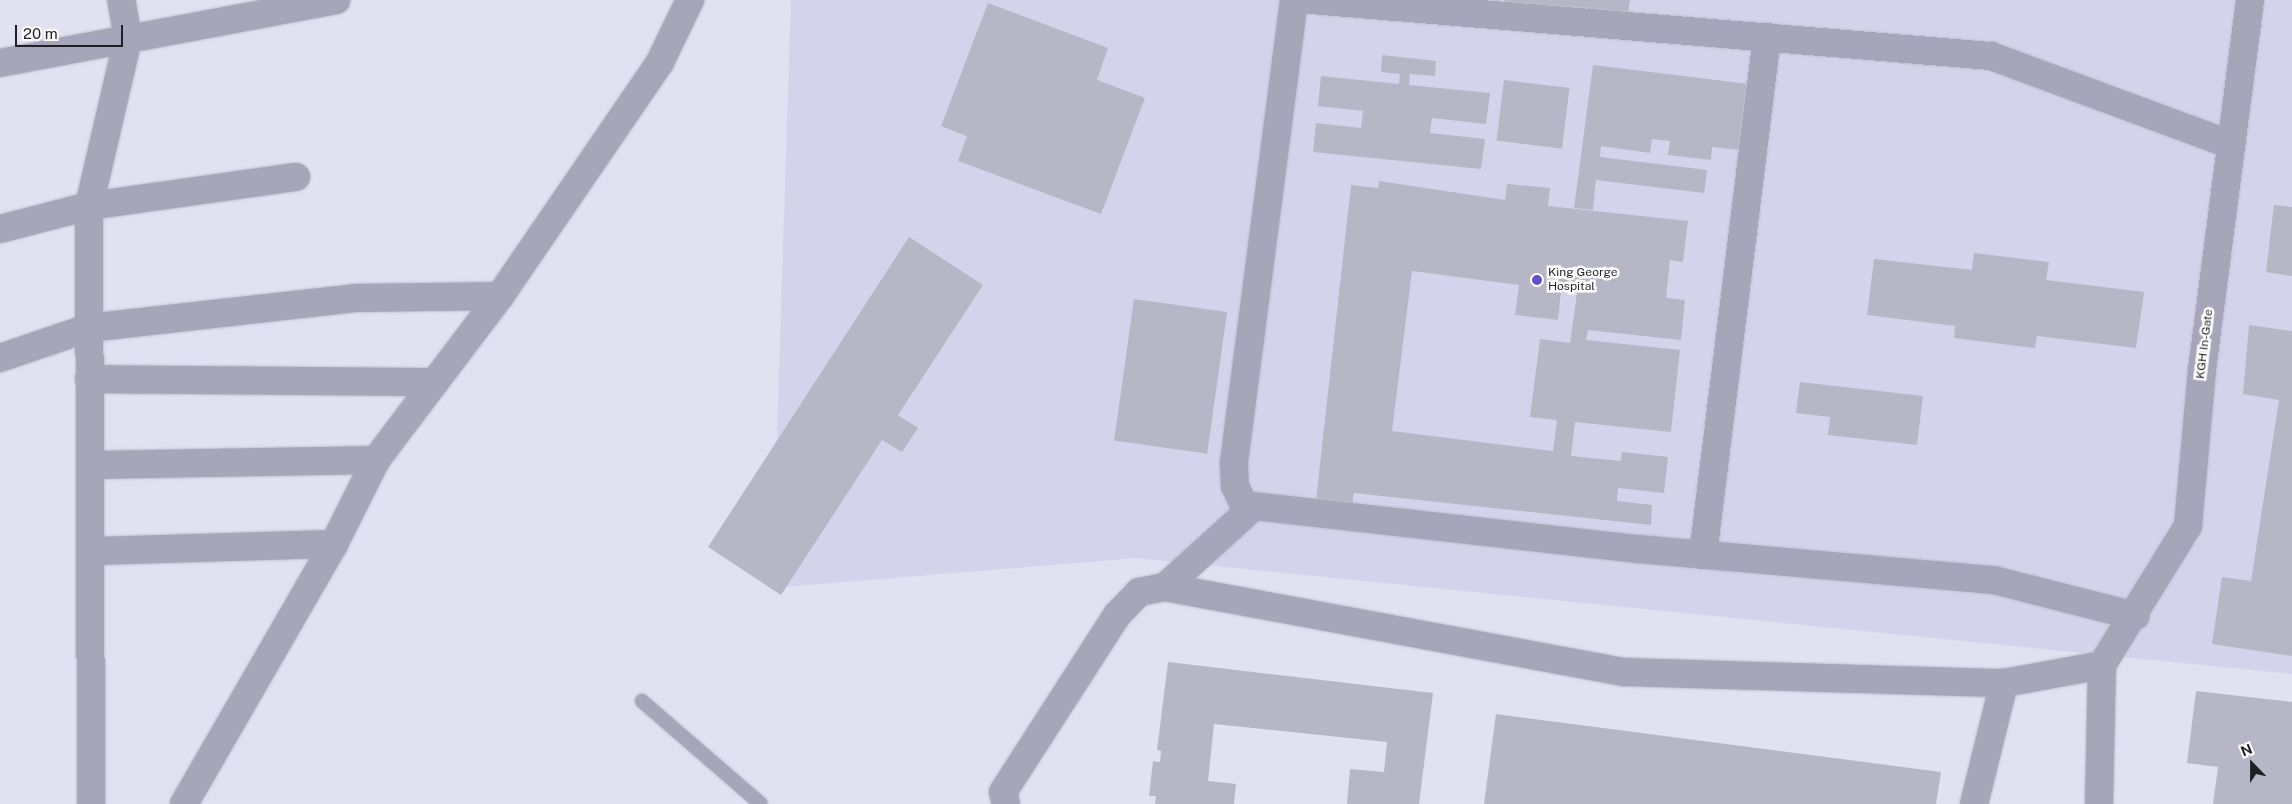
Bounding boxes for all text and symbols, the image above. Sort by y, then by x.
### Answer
scale bar [18,15,125,47]
text: 20 m [23,25,58,42]
place label: King George Hospital [1548,266,1617,294]
marker: King George Hospital [1530,273,1544,287]
street label: KGH In-Gate [2194,308,2216,380]
north arrow [2227,739,2277,789]
text: N [2238,741,2254,760]

